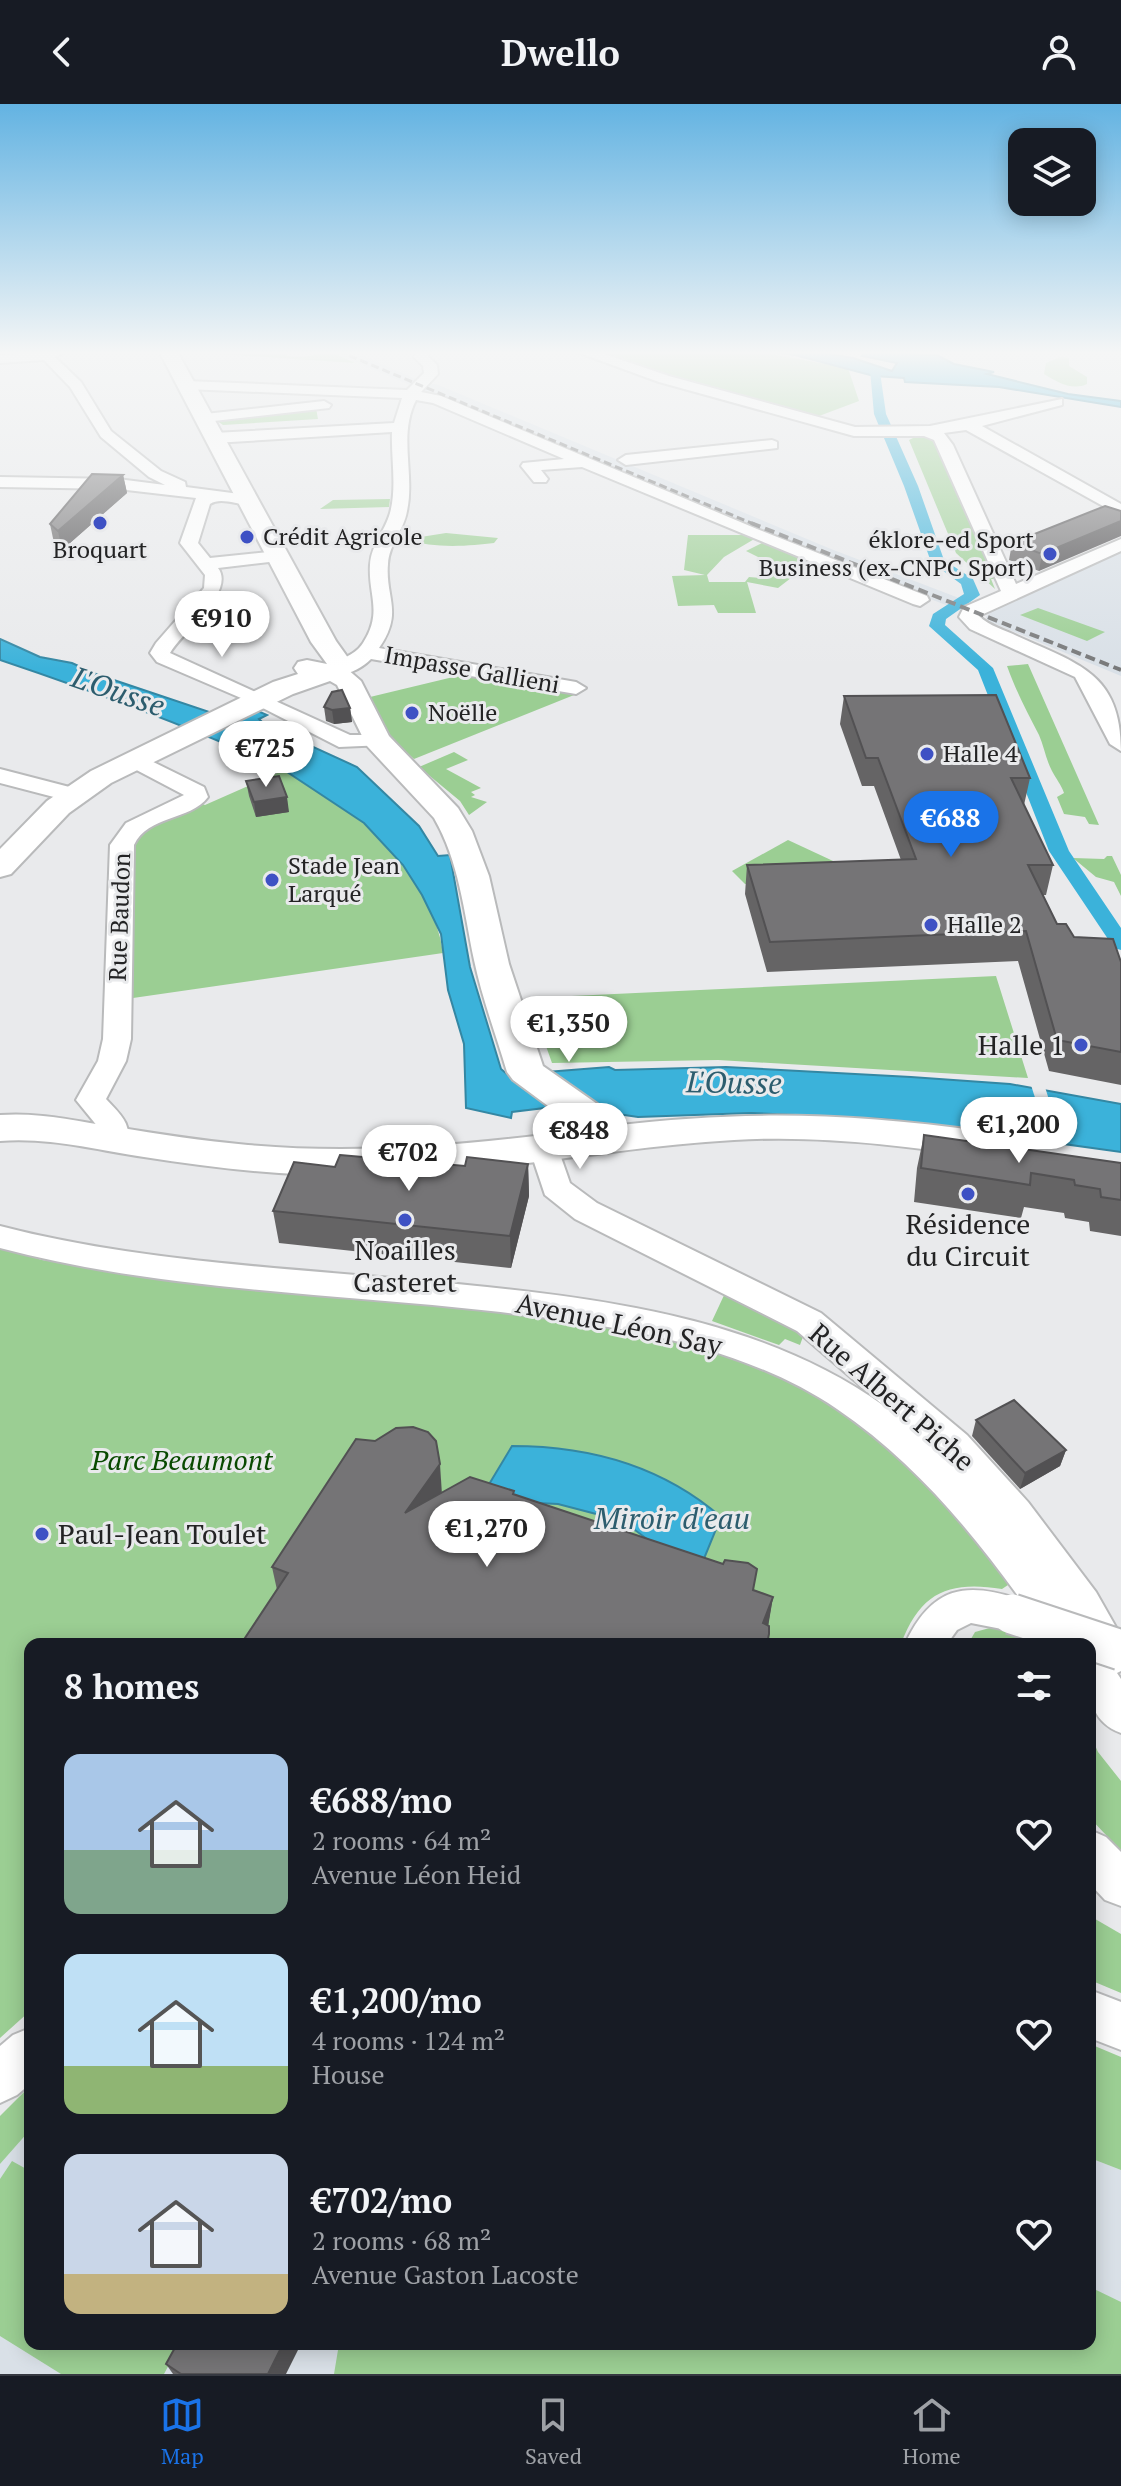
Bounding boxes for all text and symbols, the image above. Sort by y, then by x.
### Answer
text: Dwello [501,29,620,76]
icon: back [40,30,84,74]
icon: person [1037,30,1081,74]
map controls [1008,128,1096,216]
button: layers [1008,128,1096,216]
marker: Broquart [91,514,109,532]
place label: Crédit Agricole [263,520,422,552]
place label: éklore-ed Sport Business (ex-CNPC Sport) [759,523,1034,583]
marker: Crédit Agricole [238,528,256,546]
place label: Broquart [53,533,147,565]
marker: éklore-ed Sport Business (ex-CNPC Sport) [1041,545,1059,563]
pin: €910 [175,591,269,659]
text: €910 [193,600,251,634]
street label: Impasse Gallieni [382,638,562,700]
water label: L'Ousse [66,656,170,726]
place label: Noëlle [428,696,497,728]
marker: Noëlle [403,704,421,722]
pin: €725 [219,721,313,789]
text: €725 [237,730,295,764]
place label: Halle 4 [943,737,1018,769]
marker: Halle 4 [918,745,936,763]
pin: €688 [904,791,998,859]
text: €688 [922,800,980,834]
place label: Stade Jean Larqué [288,849,400,909]
street label: Rue Baudon [101,852,137,982]
marker: Stade Jean Larqué [263,871,281,889]
place label: Halle 2 [947,908,1022,940]
marker: Halle 2 [922,916,940,934]
pin: €1,350 [504,996,634,1064]
text: €1,350 [528,1005,610,1039]
place label: Halle 1 [978,1026,1065,1063]
marker: Halle 1 [1072,1036,1090,1054]
water label: L'Ousse [685,1061,783,1103]
pin: €1,200 [954,1097,1084,1165]
pin: €848 [533,1103,627,1171]
text: €1,200 [978,1106,1060,1140]
text: €848 [551,1112,609,1146]
pin: €702 [362,1125,456,1193]
text: €702 [380,1134,438,1168]
marker: Résidence du Circuit [959,1185,977,1203]
place label: Résidence du Circuit [906,1205,1030,1274]
marker: Noailles Casteret [396,1211,414,1229]
place label: Noailles Casteret [353,1231,458,1300]
street label: Avenue Léon Say [512,1284,727,1364]
street label: Rue Albert Piche [802,1314,983,1479]
park label: Parc Beaumont [90,1441,273,1478]
water label: Miroir d'eau [593,1498,750,1538]
pin: €1,270 [422,1501,552,1569]
text: €1,270 [446,1510,528,1544]
place label: Paul-Jean Toulet [58,1515,267,1552]
marker: Paul-Jean Toulet [33,1525,51,1543]
text: 8 homes [64,1664,199,1709]
icon: filters [1012,1664,1056,1708]
text: €688/mo [312,1778,452,1823]
icon: home [128,1786,224,1882]
icon: heart [1012,1812,1056,1856]
text: 2 rooms · 64 m² [312,1823,491,1857]
text: Avenue Léon Heid [312,1857,521,1891]
text: €1,200/mo [312,1978,482,2023]
icon: home [128,1986,224,2082]
icon: heart [1012,2012,1056,2056]
text: 4 rooms · 124 m² [312,2023,505,2057]
text: House [312,2057,385,2091]
text: €702/mo [312,2178,452,2223]
icon: home [128,2186,224,2282]
icon: heart [1012,2212,1056,2256]
text: 2 rooms · 68 m² [312,2223,491,2257]
text: Avenue Gaston Lacoste [312,2257,579,2291]
tab: Map [160,2393,204,2470]
tab: Saved [525,2393,582,2470]
tab: Home [902,2393,961,2470]

